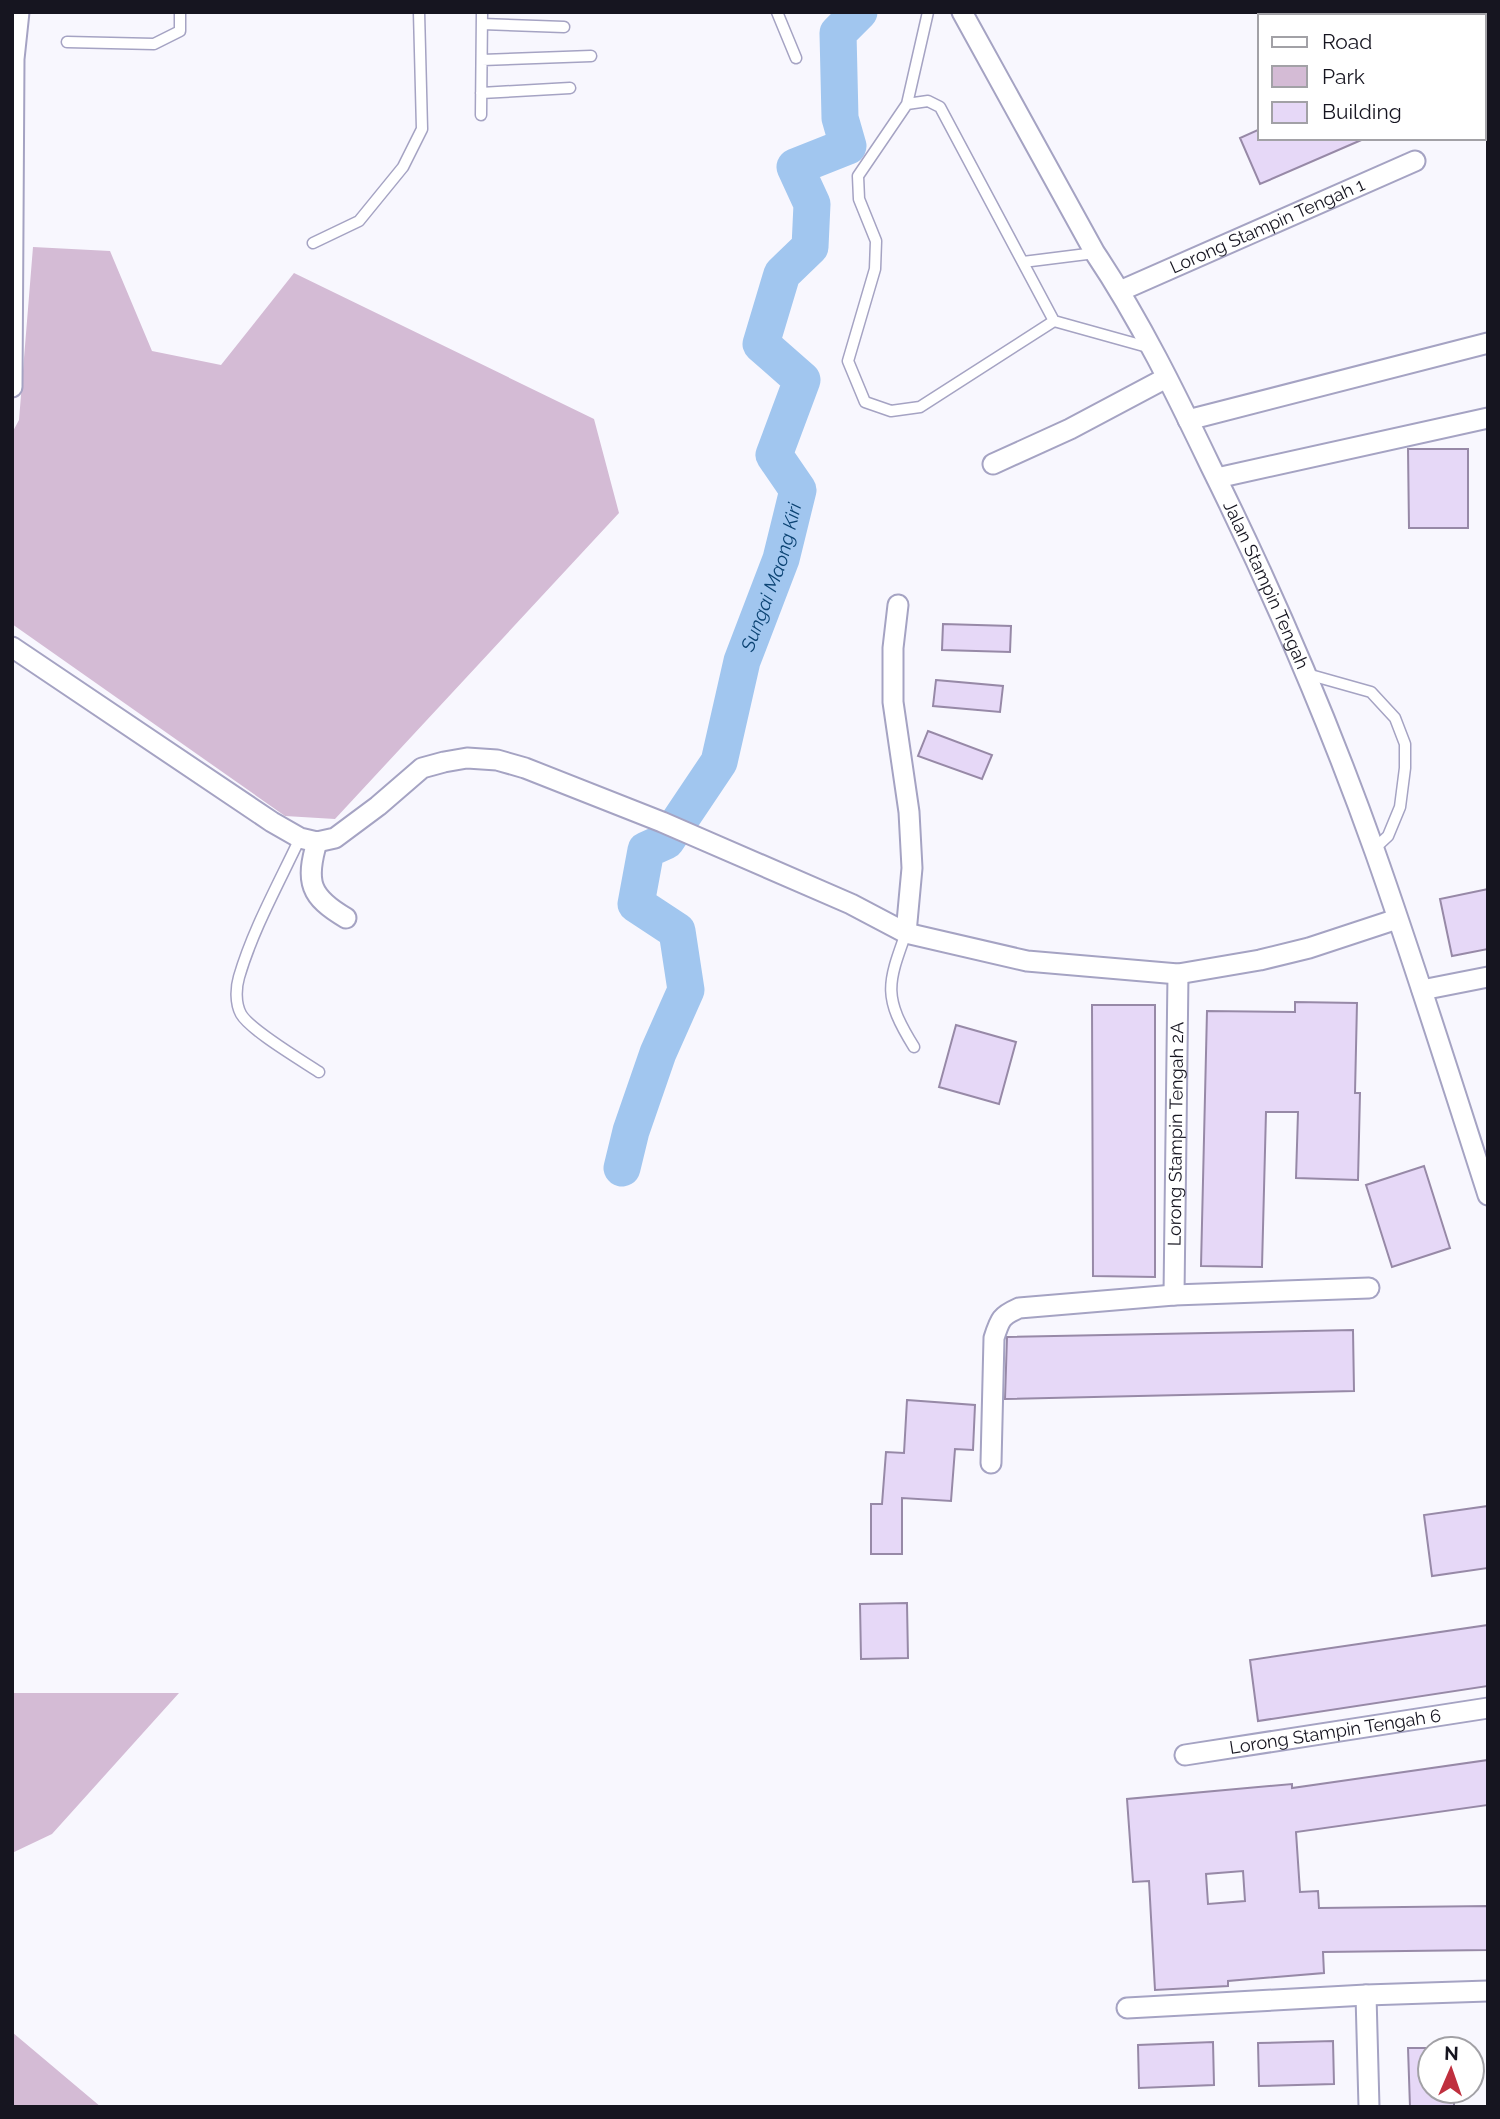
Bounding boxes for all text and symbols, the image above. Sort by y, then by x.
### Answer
legend [1258,14,1486,140]
text: Road [1322,29,1372,54]
text: Park [1322,64,1365,89]
text: Building [1322,99,1402,124]
street label: Lorong Stampin Tengah 1 [1167,173,1368,278]
street label: Jalan Stampin Tengah [1219,497,1314,672]
water label: Sungai Maong Kiri [736,500,806,655]
street label: Lorong Stampin Tengah 2A [1164,1022,1187,1246]
street label: Lorong Stampin Tengah 6 [1228,1704,1442,1758]
north arrow [1416,2035,1486,2105]
text: N [1444,2042,1459,2064]

